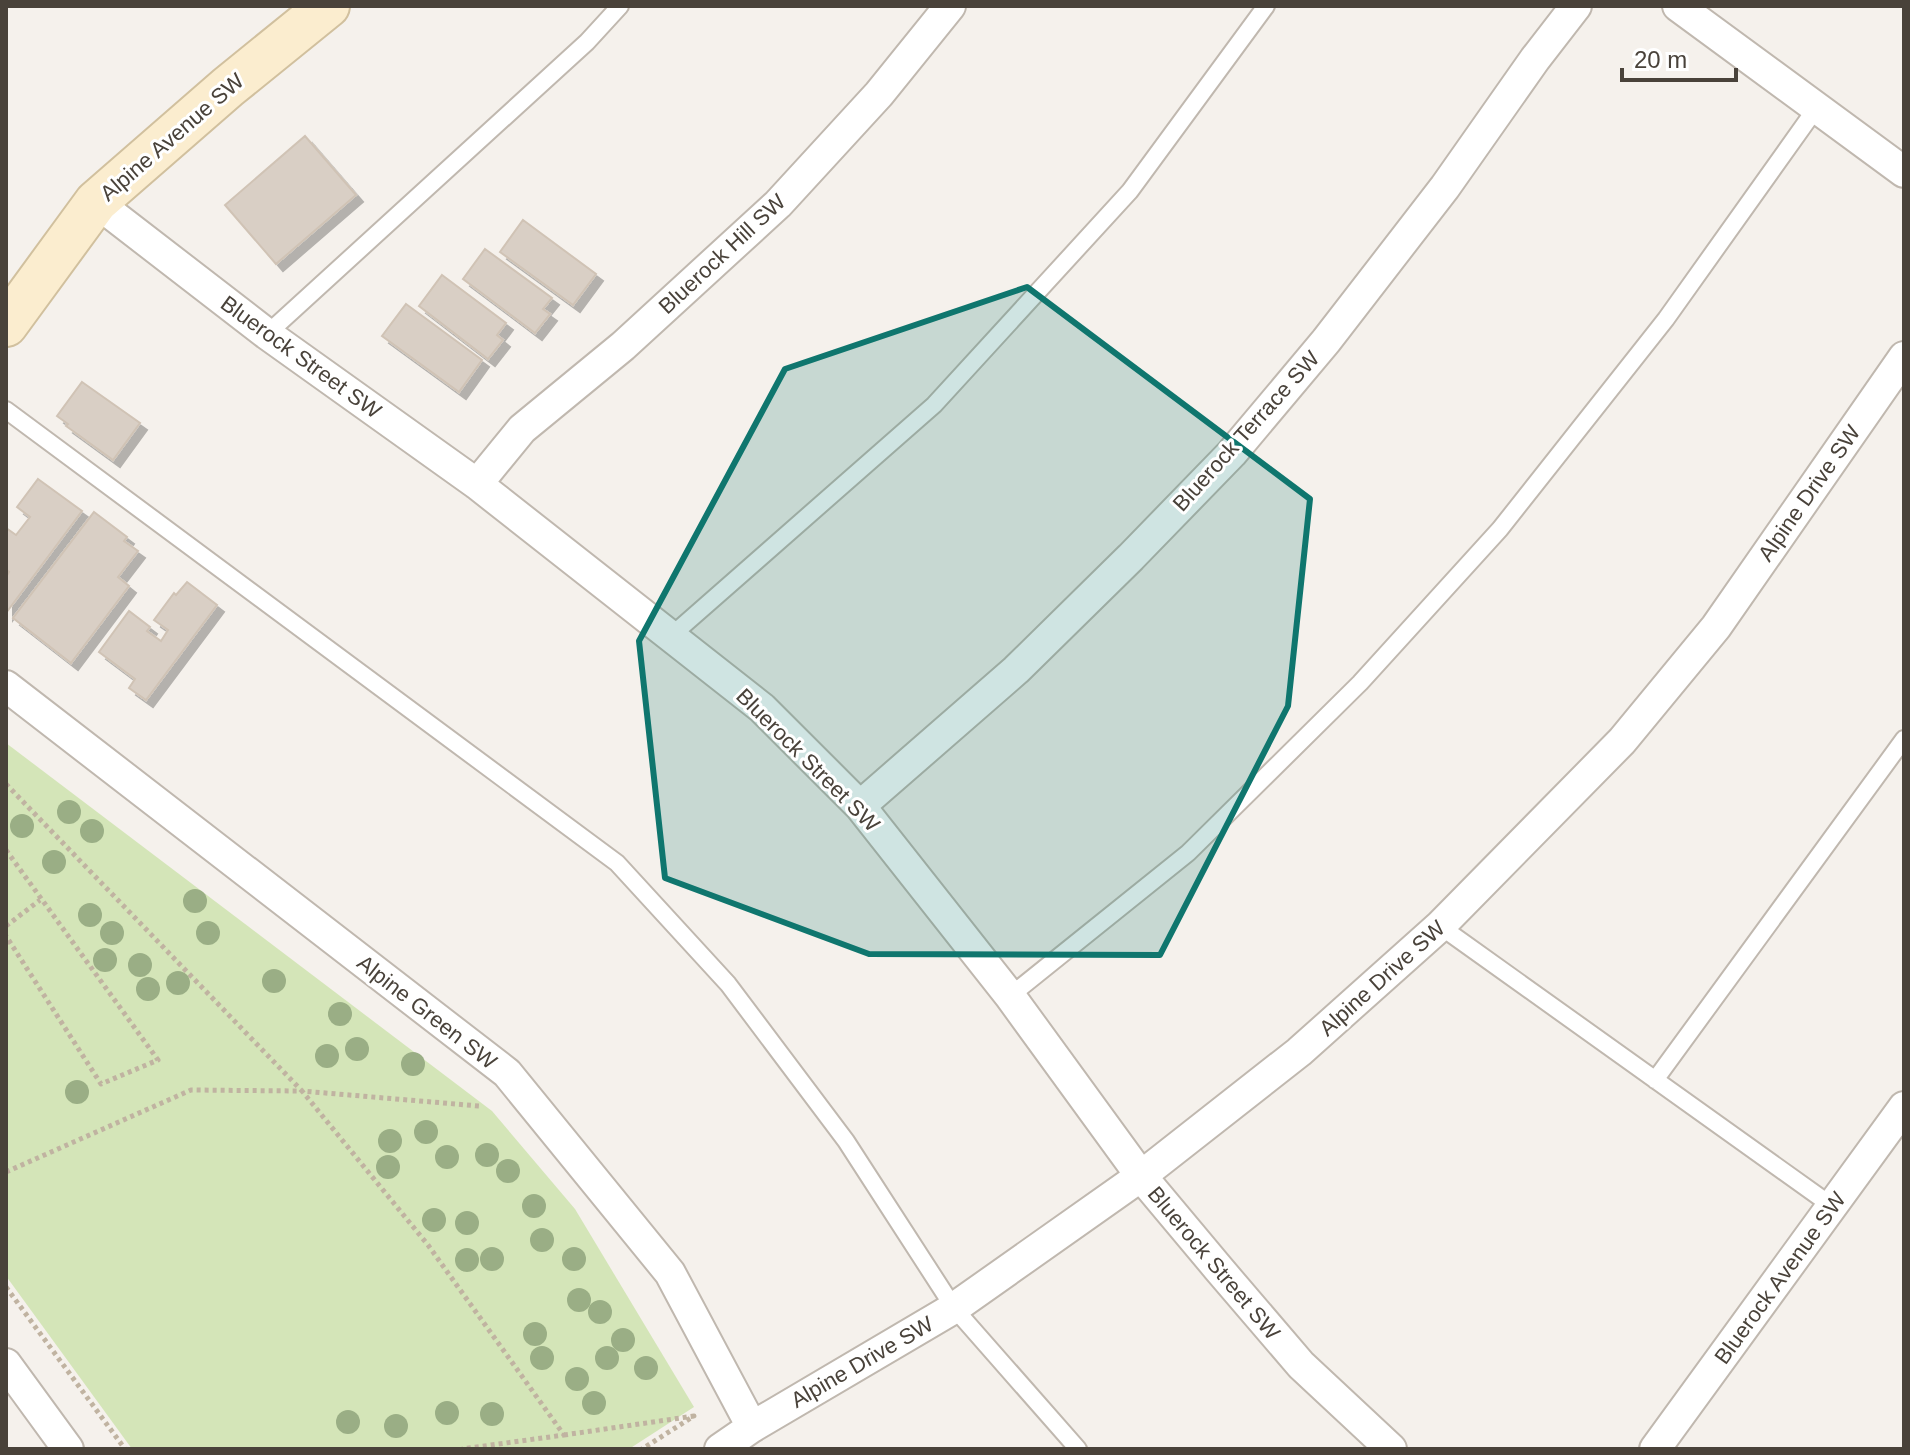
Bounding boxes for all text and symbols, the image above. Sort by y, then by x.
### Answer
scale bar [1622,32,1736,82]
text: 20 m [1634,46,1687,73]
street label: Alpine Avenue SW [95,68,249,206]
street label: Bluerock Hill SW [654,189,791,319]
street label: Bluerock Street SW [216,290,386,424]
street label: Bluerock Terrace SW [1168,346,1324,516]
street label: Alpine Drive SW [1753,420,1865,566]
street label: Bluerock Street SW [731,683,885,837]
street label: Alpine Drive SW [1314,915,1450,1041]
street label: Alpine Green SW [352,950,502,1074]
street label: Bluerock Street SW [1143,1181,1285,1345]
street label: Bluerock Avenue SW [1709,1187,1851,1369]
street label: Alpine Drive SW [786,1311,938,1413]

